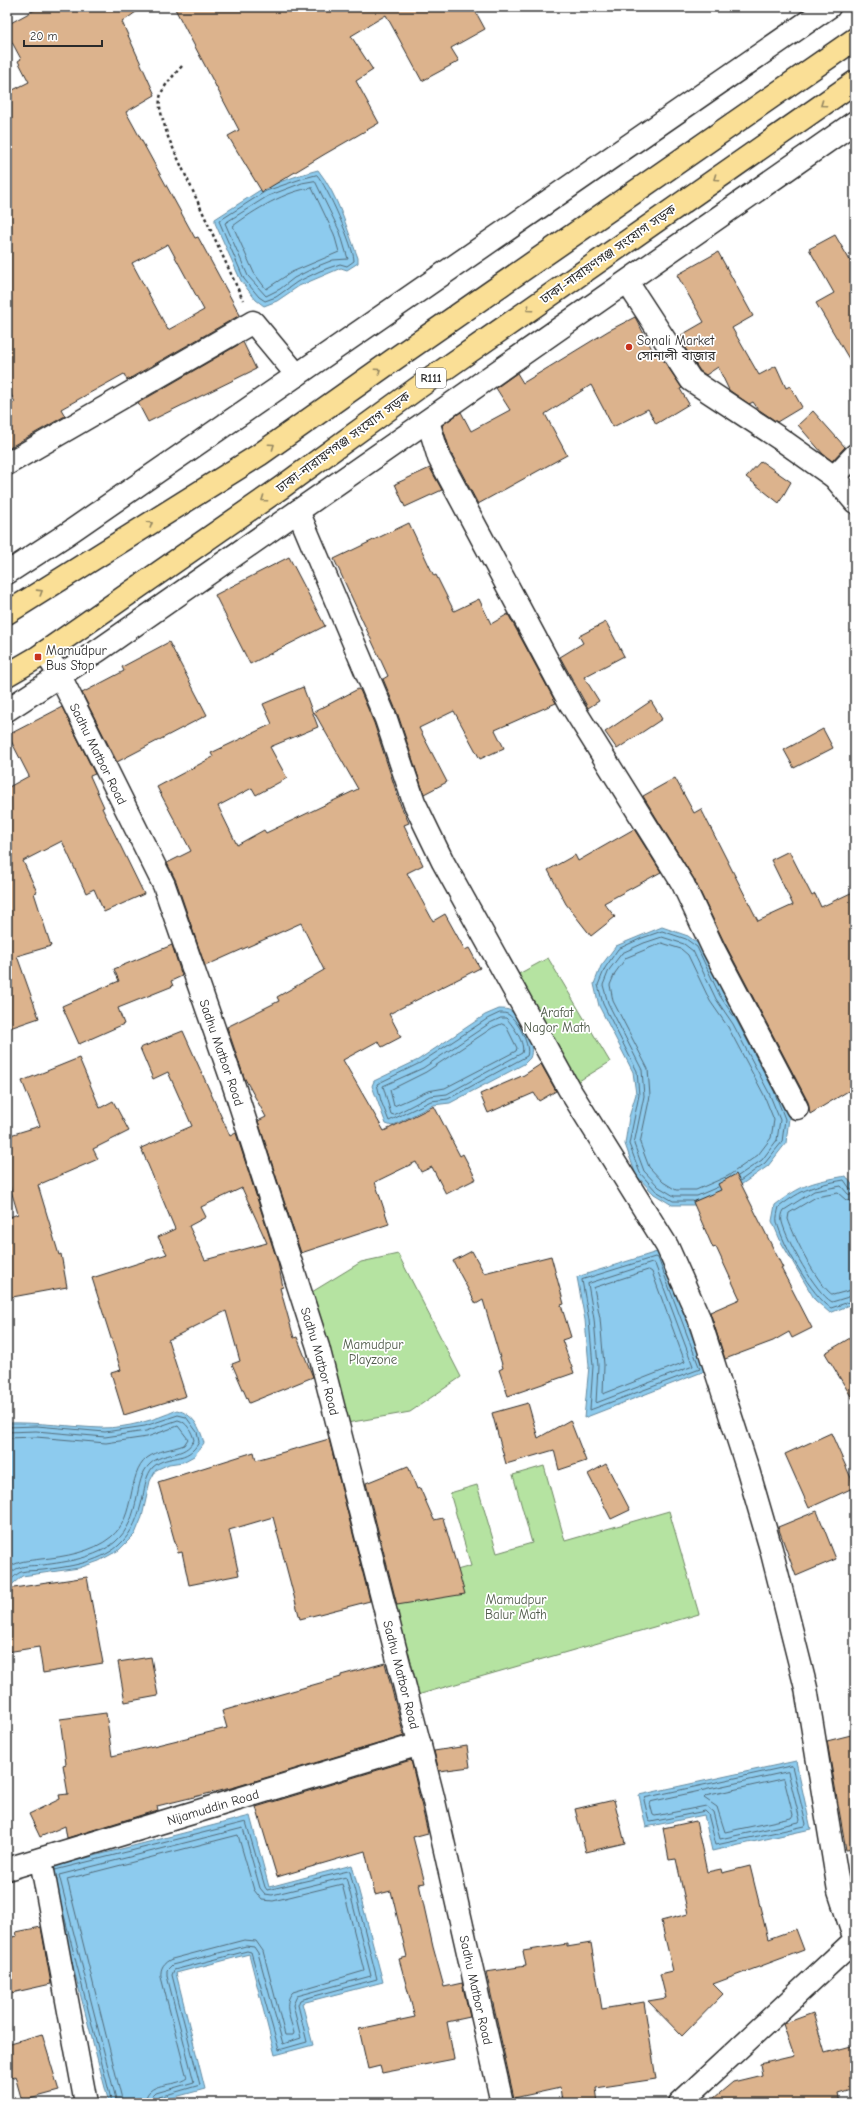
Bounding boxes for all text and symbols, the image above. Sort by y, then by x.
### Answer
scale bar [24,22,102,48]
text: 20 m [30,29,58,43]
one-way arrow [820,99,827,107]
one-way arrow [713,173,720,181]
street label: ঢাকা-নারায়ণগঞ্জ সংযোগ সড়ক [537,201,679,307]
one-way arrow [527,304,534,311]
place label: Sonali Market সোনালী বাজার [637,333,716,363]
marker: Sonali Market সোনালী বাজার [624,342,634,352]
road number: R111 [416,368,446,388]
one-way arrow [373,369,380,376]
street label: ঢাকা-নারায়ণগঞ্জ সংযোগ সড়ক [272,388,413,496]
one-way arrow [267,444,274,451]
one-way arrow [262,494,269,501]
one-way arrow [146,521,153,528]
one-way arrow [36,590,43,597]
place label: Mamudpur Bus Stop [46,643,107,673]
marker: Mamudpur Bus Stop [33,652,43,662]
street label: Sadhu Matbor Road [67,700,130,807]
street label: Sadhu Matbor Road [197,997,247,1108]
park label: Arafat Nagor Math [524,1005,590,1035]
street label: Sadhu Matbor Road [298,1305,343,1417]
park label: Mamudpur Playzone [343,1337,404,1367]
park label: Mamudpur Balur Math [485,1592,547,1622]
street label: Sadhu Matbor Road [381,1619,423,1731]
street label: Nijamuddin Road [165,1786,260,1828]
street label: Sadhu Matbor Road [457,1934,496,2046]

